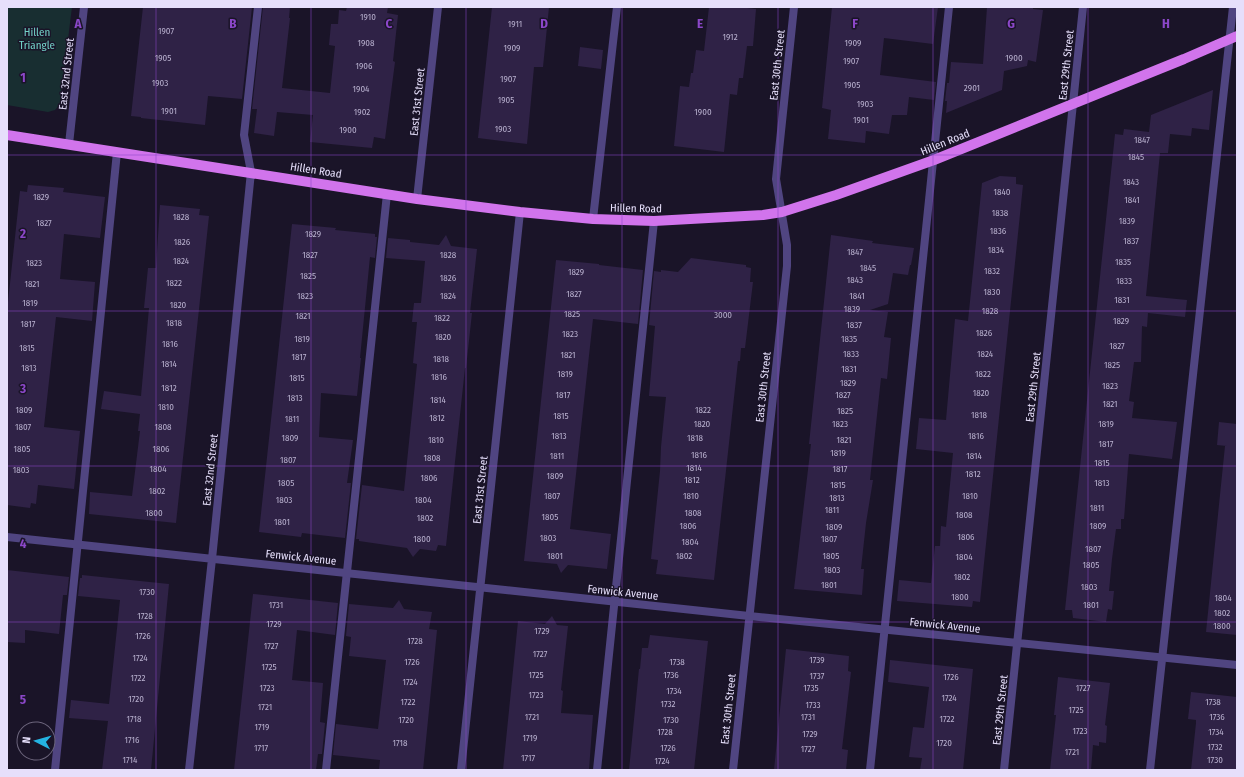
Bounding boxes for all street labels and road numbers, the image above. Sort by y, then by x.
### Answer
street label: East 30th Street [767,29,788,101]
street label: East 29th Street [1056,29,1077,101]
street label: East 32nd Street [56,37,77,111]
street label: East 31st Street [407,67,428,137]
street label: Hillen Road [919,127,972,158]
street label: Hillen Road [289,160,343,181]
street label: Hillen Road [610,202,662,215]
street label: East 30th Street [753,351,774,423]
street label: East 29th Street [1023,351,1044,423]
street label: East 32nd Street [200,433,221,507]
street label: East 31st Street [470,455,491,525]
street label: Fenwick Avenue [265,547,337,568]
street label: Fenwick Avenue [587,582,659,603]
street label: Fenwick Avenue [909,615,981,636]
street label: East 30th Street [718,673,739,745]
street label: East 29th Street [990,674,1011,746]

